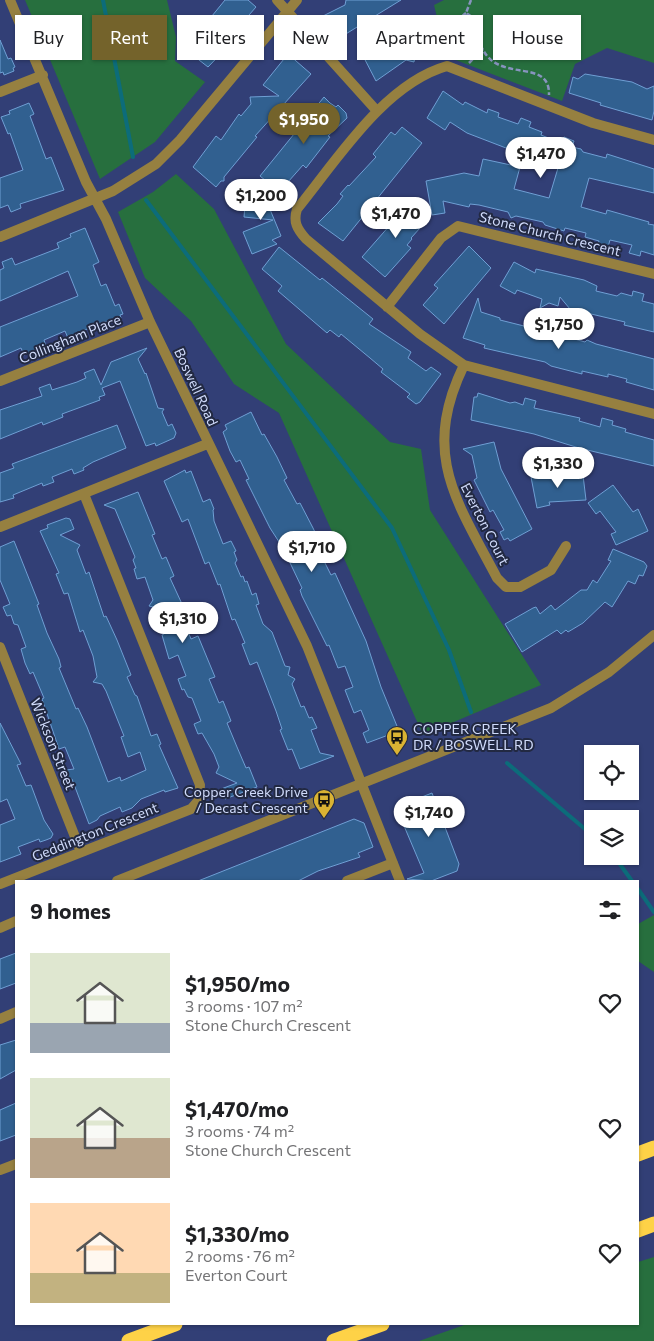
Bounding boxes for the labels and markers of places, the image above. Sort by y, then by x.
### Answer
pin: $1,950 [263,102,345,145]
pin: $1,470 [500,136,582,179]
pin: $1,200 [220,178,302,221]
pin: $1,470 [355,196,437,239]
pin: $1,750 [518,308,600,350]
pin: $1,330 [517,446,599,489]
pin: $1,710 [271,530,353,573]
pin: $1,310 [142,602,224,644]
place label: COPPER CREEK DR / BOSWELL RD [413,720,534,753]
bus stop icon: COPPER CREEK DR / BOSWELL RD [385,725,409,756]
place label: Copper Creek Drive / Decast Crescent [184,783,308,816]
bus stop icon: Copper Creek Drive / Decast Crescent [312,788,336,819]
pin: $1,740 [388,796,470,838]

